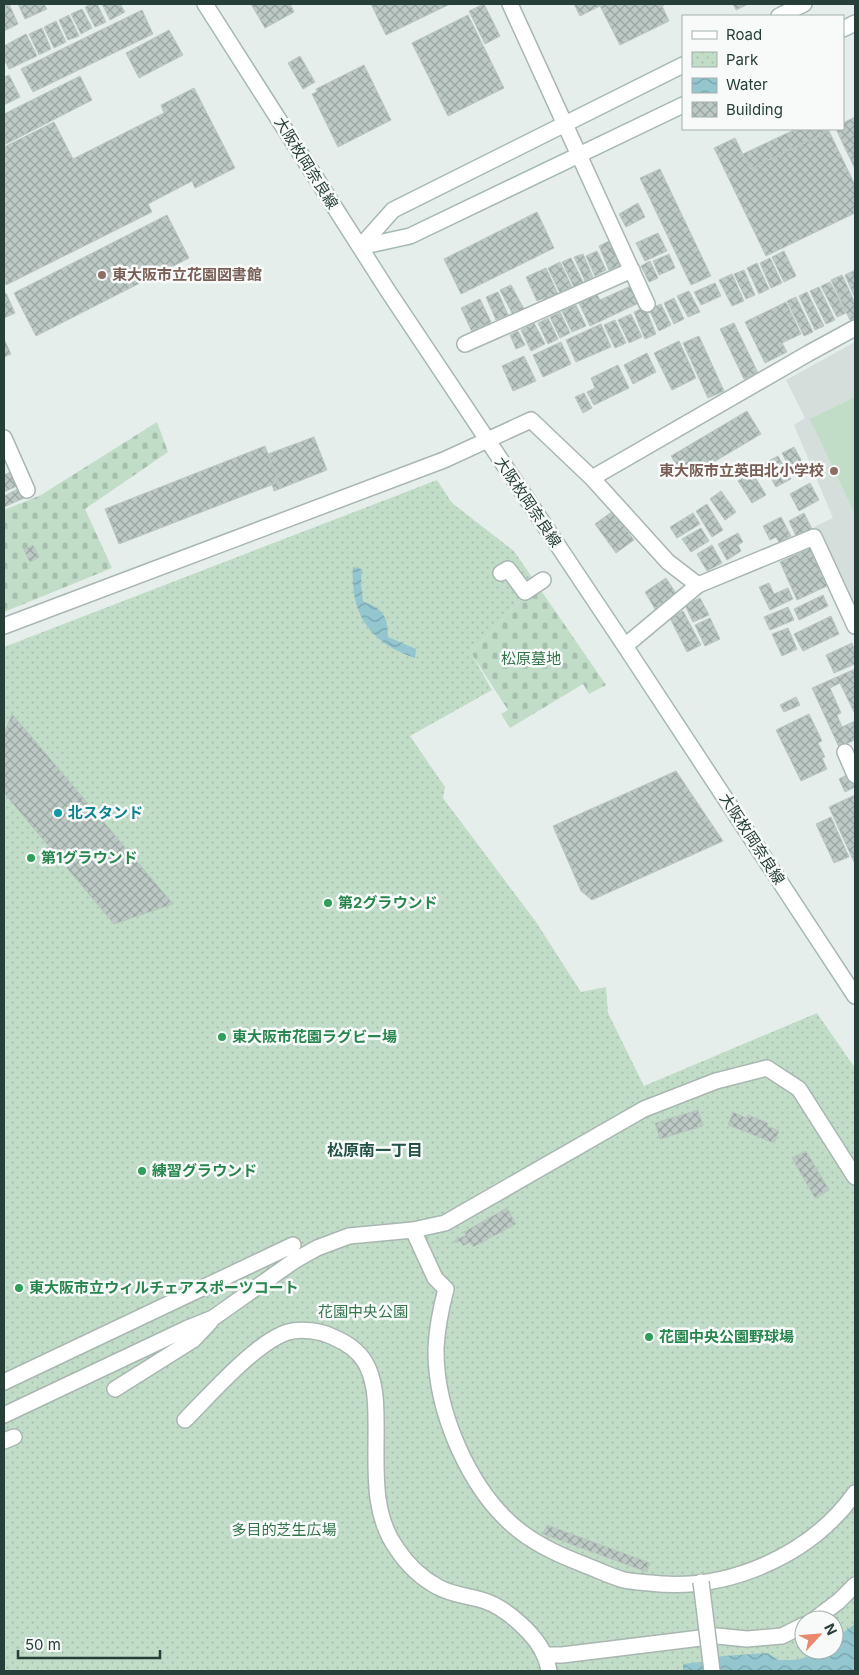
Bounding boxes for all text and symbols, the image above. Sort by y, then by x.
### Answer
legend [682,15,844,130]
text: Road [726,25,762,44]
text: Park [726,50,759,69]
text: Water [726,75,768,94]
text: Building [726,100,783,119]
street label: 大阪枚岡奈良線 [271,113,342,212]
place label: 東大阪市立花園図書館 [112,265,262,284]
marker: 東大阪市立花園図書館 [96,269,108,281]
street label: 大阪枚岡奈良線 [491,453,566,551]
place label: 東大阪市立英田北小学校 [659,461,824,480]
marker: 東大阪市立英田北小学校 [828,465,840,477]
park label: 松原墓地 [501,649,561,668]
street label: 大阪枚岡奈良線 [716,790,789,888]
place label: 北スタンド [68,803,143,822]
marker: 北スタンド [52,807,64,819]
place label: 第1グラウンド [41,848,137,867]
marker: 第1グラウンド [25,852,37,864]
place label: 第2グラウンド [338,893,437,912]
marker: 第2グラウンド [322,897,334,909]
place label: 東大阪市花園ラグビー場 [232,1027,397,1046]
marker: 東大阪市花園ラグビー場 [216,1031,228,1043]
district label: 松原南一丁目 [327,1140,423,1160]
place label: 練習グラウンド [152,1161,257,1180]
marker: 練習グラウンド [136,1165,148,1177]
place label: 東大阪市立ウィルチェアスポーツコート [29,1278,299,1297]
marker: 東大阪市立ウィルチェアスポーツコート [13,1282,25,1294]
park label: 花園中央公園 [318,1302,408,1321]
place label: 花園中央公園野球場 [659,1327,794,1346]
marker: 花園中央公園野球場 [643,1331,655,1343]
park label: 多目的芝生広場 [231,1520,337,1539]
north arrow [794,1610,844,1660]
text: N [821,1621,841,1638]
scale bar [18,1628,160,1660]
text: 50 m [25,1635,61,1654]

